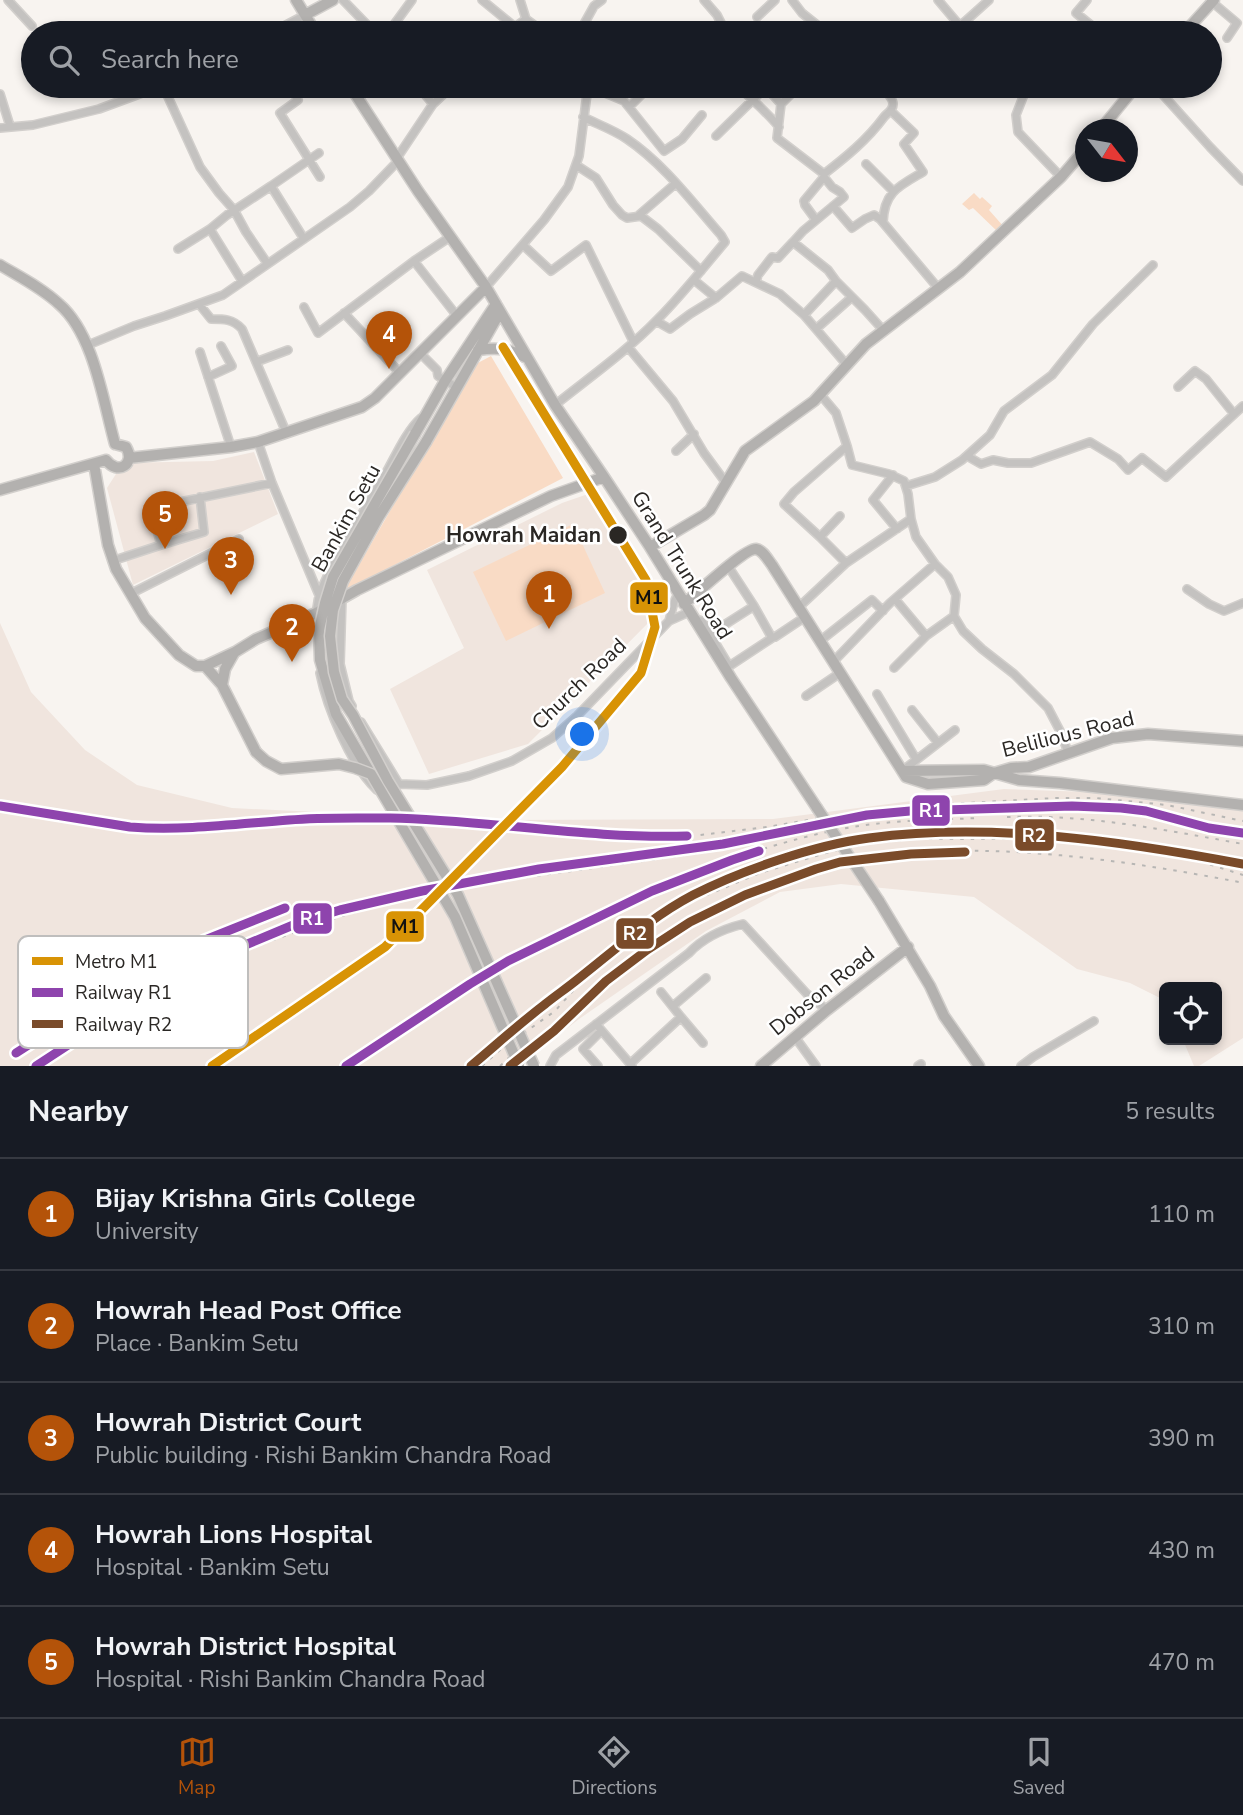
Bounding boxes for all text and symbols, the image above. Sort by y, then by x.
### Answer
search box [21,21,1222,98]
icon: search [45,41,83,79]
text: Search here [101,42,239,77]
north arrow [1075,119,1138,182]
pin: 4 [366,311,412,369]
street label: Bankim Setu [305,459,387,577]
street label: Grand Trunk Road [625,485,739,645]
pin: 5 [142,491,188,549]
place label: Howrah Maidan [446,521,601,549]
marker: Howrah Maidan [607,524,629,546]
pin: 3 [208,537,254,595]
pin: 1 [526,571,572,629]
line badge: M1 [629,581,669,614]
text: M1 [635,585,663,611]
pin: 2 [269,604,315,662]
street label: Church Road [526,632,632,736]
street label: Belilious Road [999,704,1137,764]
your location [565,717,599,751]
line badge: R1 [911,794,951,827]
text: R1 [919,798,943,824]
line badge: R2 [1014,818,1055,852]
text: R2 [1022,823,1046,849]
line badge: R1 [292,902,333,935]
text: R1 [300,906,324,932]
line badge: M1 [385,910,425,943]
text: M1 [391,914,419,940]
line badge: R2 [615,917,655,950]
text: R2 [623,921,647,947]
legend [18,936,248,1048]
street label: Dobson Road [764,940,880,1042]
text: Metro M1 [75,949,158,975]
text: Railway R1 [75,980,172,1006]
map controls [1159,982,1222,1045]
button: locate [1159,982,1222,1045]
text: Railway R2 [75,1012,172,1038]
text: Nearby [28,1091,128,1132]
text: 5 results [1125,1096,1215,1127]
text: Bijay Krishna Girls College [95,1181,415,1216]
text: 1 [44,1199,58,1230]
text: 110 m [1148,1199,1215,1230]
text: University [95,1216,199,1247]
text: Howrah Head Post Office [95,1293,402,1328]
text: 2 [44,1311,58,1342]
text: 310 m [1148,1311,1215,1342]
text: Place · Bankim Setu [95,1328,299,1359]
text: Howrah District Court [95,1405,361,1440]
text: 3 [44,1423,58,1454]
text: 390 m [1148,1423,1215,1454]
text: Public building · Rishi Bankim Chandra Road [95,1440,551,1471]
text: Howrah Lions Hospital [95,1517,372,1552]
text: 4 [44,1535,58,1566]
text: 430 m [1148,1535,1215,1566]
text: Hospital · Bankim Setu [95,1552,330,1583]
text: Howrah District Hospital [95,1629,396,1664]
text: 5 [44,1647,58,1678]
text: 470 m [1148,1647,1215,1678]
text: Hospital · Rishi Bankim Chandra Road [95,1664,486,1695]
tab: Map [178,1733,216,1801]
tab: Directions [571,1733,657,1801]
tab: Saved [1013,1733,1065,1801]

